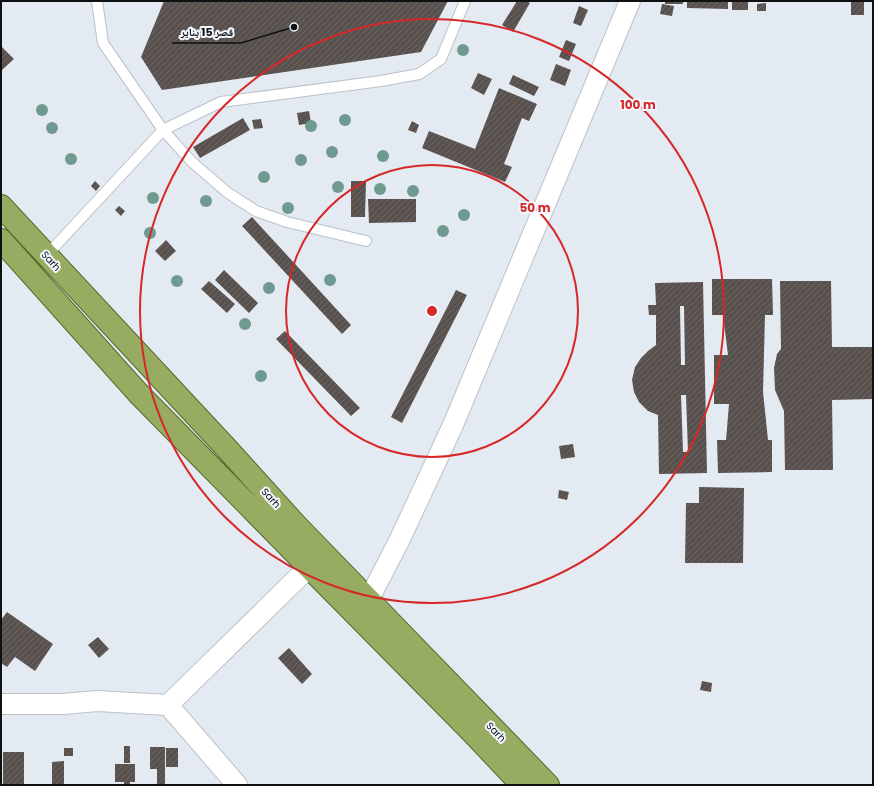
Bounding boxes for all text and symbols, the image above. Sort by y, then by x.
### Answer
callout: قصر 15 يناير [172,20,241,43]
text: قصر 15 يناير [180,24,234,40]
text: 100 m [620,96,656,113]
text: 50 m [520,199,551,216]
street label: Sarh [38,248,64,274]
centre of rings [425,304,439,318]
street label: Sarh [258,485,284,511]
street label: Sarh [483,719,509,745]

